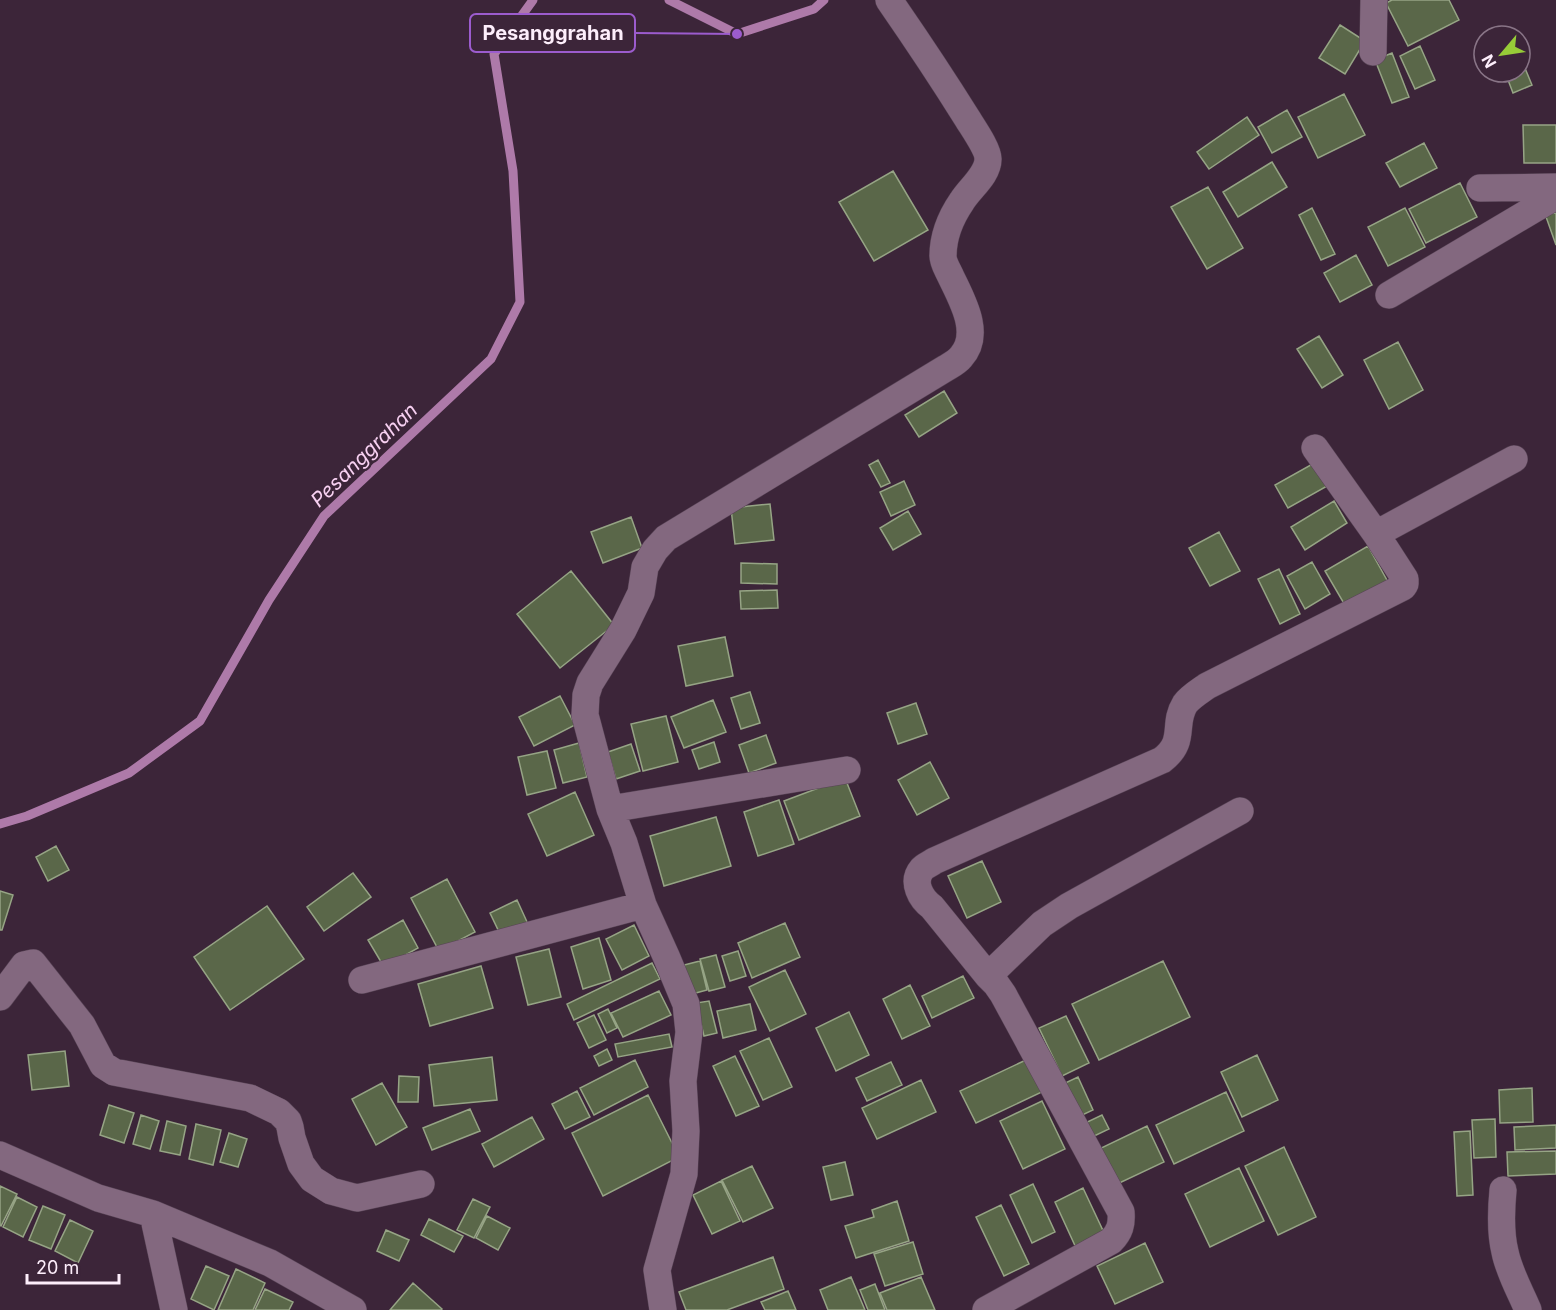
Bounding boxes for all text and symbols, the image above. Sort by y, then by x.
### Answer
callout: Pesanggrahan [470,14,635,52]
text: Pesanggrahan [482,21,624,45]
north arrow [1472,24,1532,84]
text: N [1477,51,1501,71]
water label: Pesanggrahan [306,398,422,512]
scale bar [27,1247,118,1285]
text: 20 m [36,1257,79,1278]

